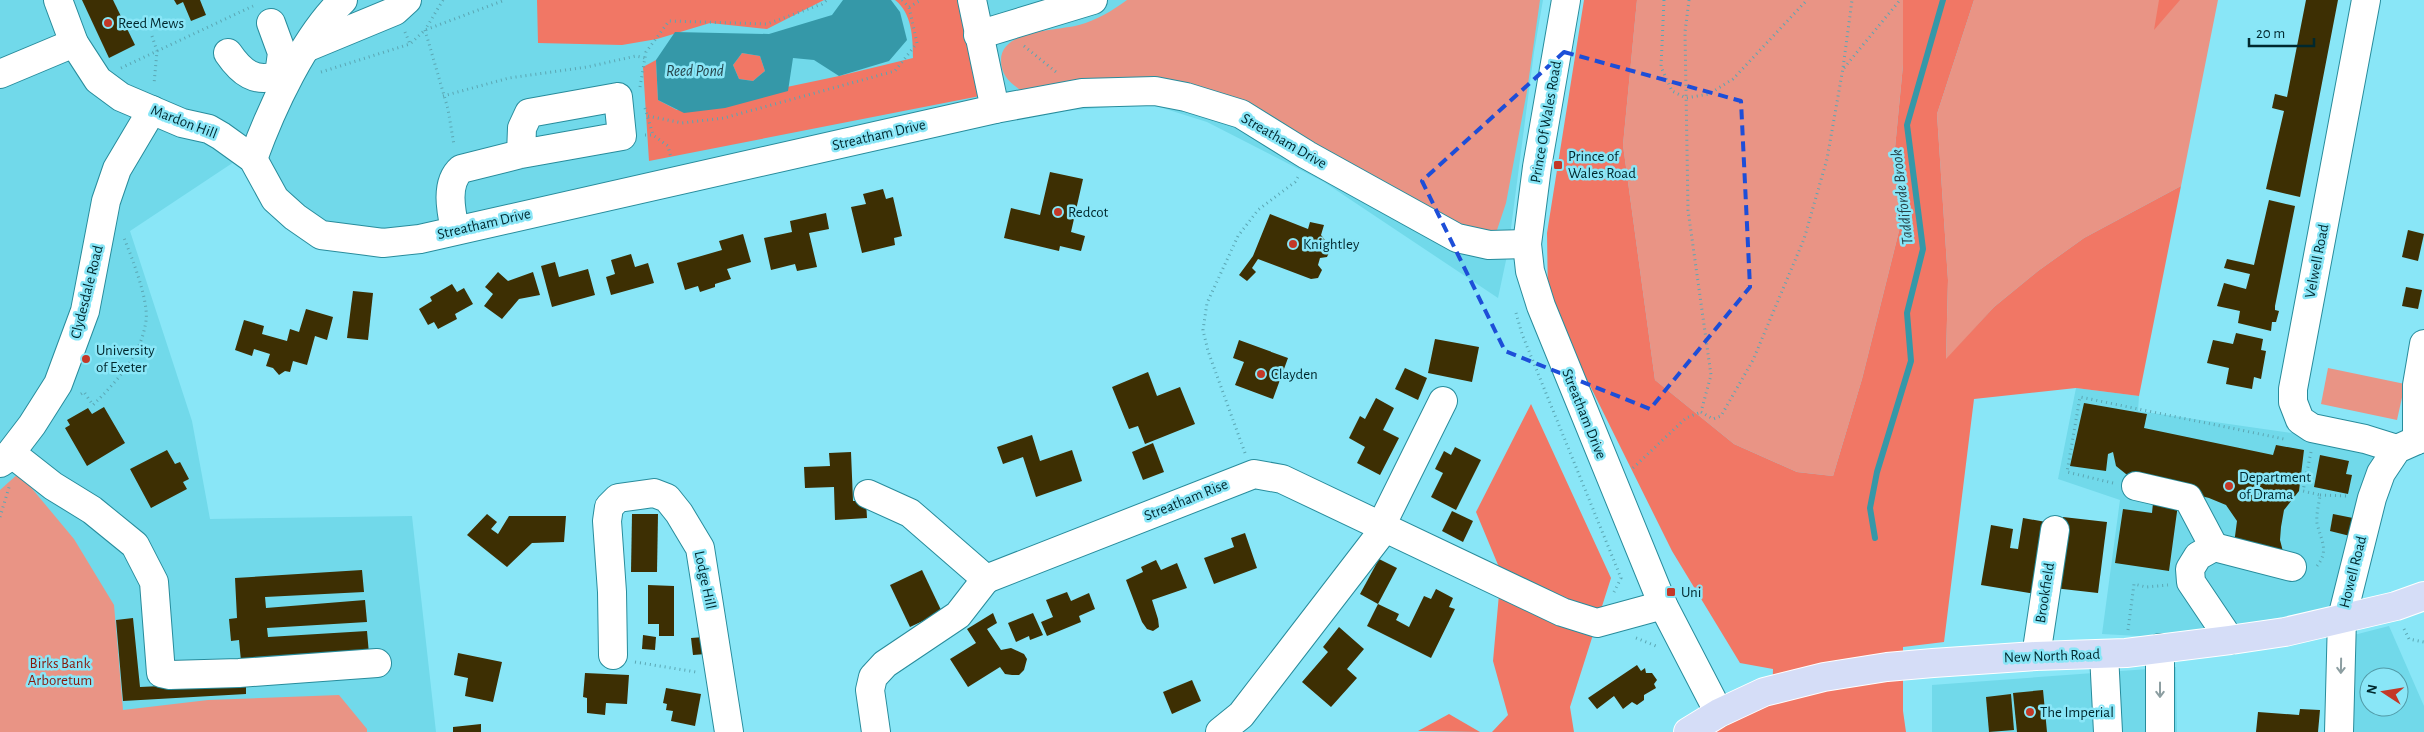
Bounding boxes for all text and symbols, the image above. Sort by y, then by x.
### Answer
scale bar [2249,15,2314,47]
place label: Reed Mews [118,16,184,31]
marker: Reed Mews [102,17,114,29]
text: 20 m [2256,26,2285,41]
street label: Prince Of Wales Road [1528,60,1564,184]
water label: Reed Pond [666,63,724,79]
street label: Mardon Hill [149,102,219,142]
street label: Streatham Drive [1239,111,1329,171]
street label: Streatham Drive [831,117,927,153]
water label: Taddiforde Brook [1888,148,1916,246]
place label: Prince of Wales Road [1568,149,1636,181]
marker: Prince of Wales Road [1552,159,1564,171]
place label: Redcot [1068,205,1109,220]
street label: Streatham Drive [436,206,532,242]
marker: Redcot [1052,206,1064,218]
street label: Velwell Road [2302,223,2332,299]
place label: Knightley [1303,237,1360,252]
marker: Knightley [1287,238,1299,250]
street label: Clydesdale Road [68,244,106,340]
place label: University of Exeter [96,343,155,375]
marker: University of Exeter [80,353,92,365]
place label: Clayden [1271,367,1318,382]
street label: Streatham Drive [1559,367,1609,461]
marker: Clayden [1255,368,1267,380]
place label: Department of Drama [2239,470,2311,502]
street label: Streatham Rise [1142,476,1230,524]
marker: Department of Drama [2223,480,2235,492]
street label: Howell Road [2337,534,2369,610]
street label: Lodge Hill [692,550,718,610]
street label: Brookfield [2033,561,2057,624]
place label: Uni [1681,585,1701,600]
marker: Uni [1665,586,1677,598]
street label: New North Road [2004,647,2101,665]
park label: Birks Bank Arboretum [28,656,92,688]
one-way arrow [2336,658,2345,674]
north arrow [2359,667,2409,717]
one-way arrow [2155,682,2165,698]
text: N [2364,683,2380,696]
place label: The Imperial [2040,705,2114,720]
marker: The Imperial [2024,706,2036,718]

